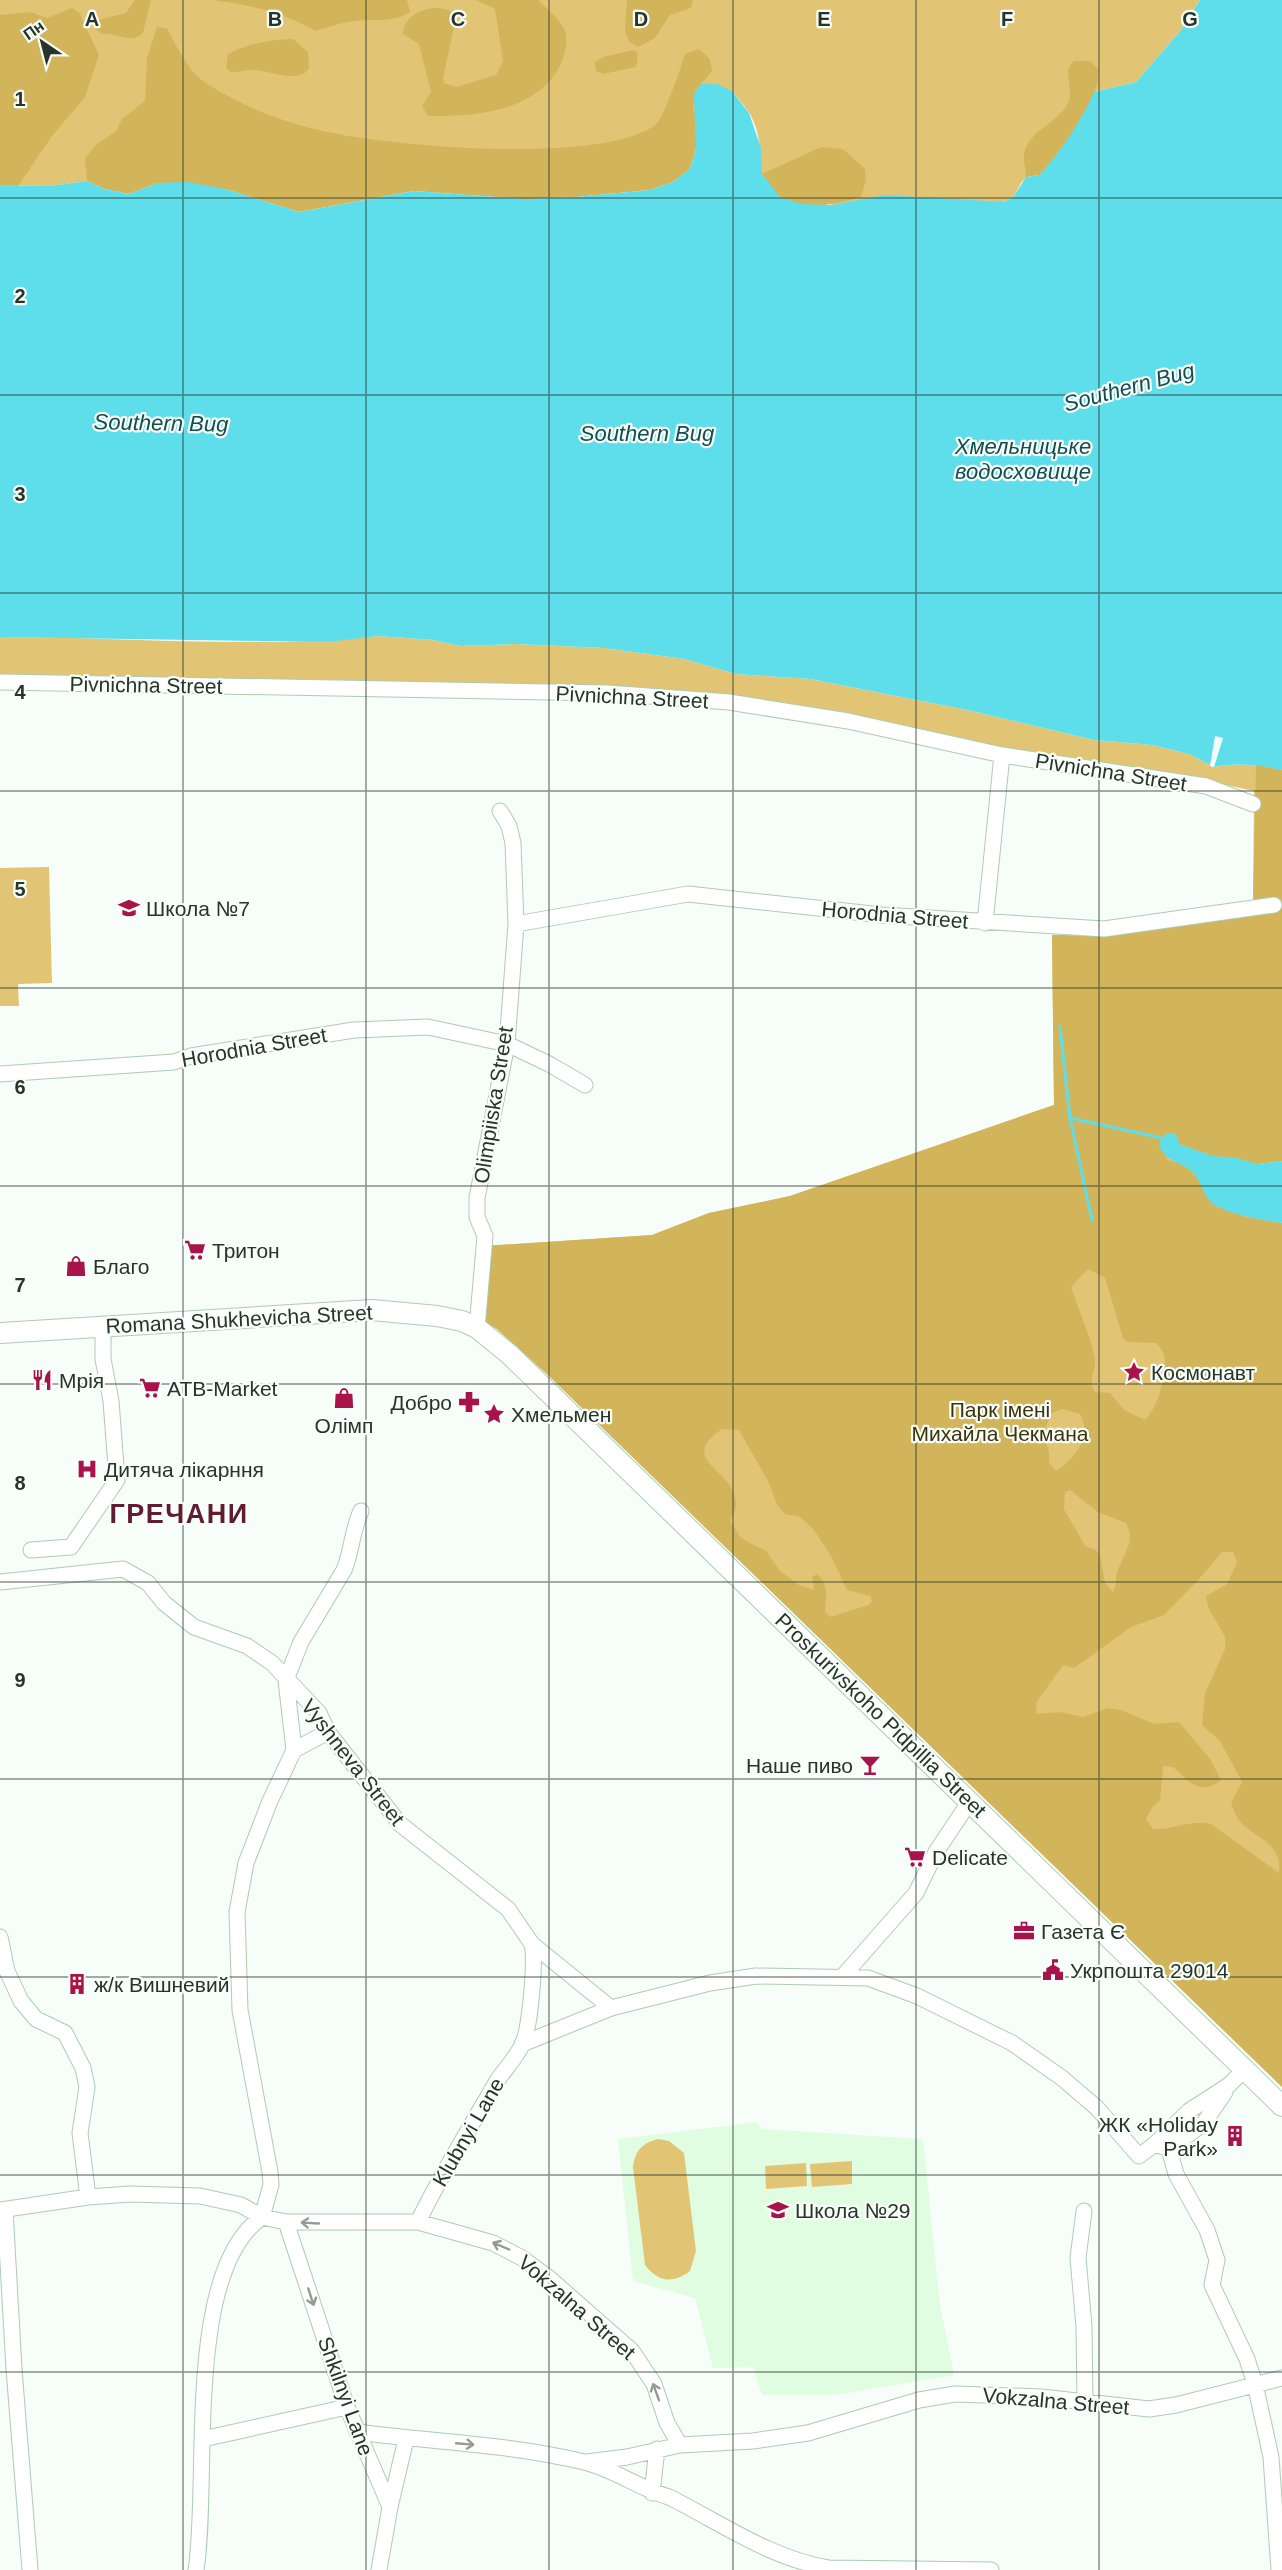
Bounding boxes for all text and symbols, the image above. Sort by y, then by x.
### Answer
text: A [85,8,99,30]
text: B [268,8,282,30]
text: C [451,8,465,30]
text: D [634,8,648,30]
text: E [817,8,831,30]
text: F [1001,8,1013,30]
text: G [1182,8,1198,30]
north arrow [12,12,72,72]
text: Пн [20,17,47,43]
text: 1 [14,88,26,110]
text: 2 [14,285,26,307]
water label: Southern Bug [1061,357,1198,416]
water label: Southern Bug [94,409,229,437]
water label: Southern Bug [580,421,715,446]
water label: Хмельницьке водосховище [954,434,1091,484]
text: 3 [14,483,26,505]
street label: Pivnichna Street [69,672,223,698]
text: 4 [14,681,26,703]
street label: Pivnichna Street [555,682,709,712]
street label: Pivnichna Street [1034,749,1188,795]
text: 5 [14,878,26,900]
school or university icon: Школа №7 [117,896,141,920]
place label: Школа №7 [146,897,250,920]
street label: Horodnia Street [821,897,969,933]
street label: Horodnia Street [180,1023,329,1071]
street label: Olimpiiska Street [469,1025,517,1185]
text: 6 [14,1076,26,1098]
supermarket icon: Тритон [183,1238,207,1262]
place label: Тритон [212,1239,280,1262]
shop icon: Благо [64,1254,88,1278]
place label: Благо [93,1255,149,1278]
text: 7 [14,1274,26,1296]
street label: Romana Shukhevicha Street [105,1301,373,1337]
place icon: Космонавт [1122,1360,1146,1384]
place label: Космонавт [1151,1361,1256,1384]
restaurant icon: Мрія [30,1368,54,1392]
place label: Мрія [59,1369,104,1392]
supermarket icon: ATB-Market [138,1376,162,1400]
place label: ATB-Market [167,1377,278,1400]
shop icon: Олімп [332,1386,356,1410]
pharmacy icon: Добро [457,1390,481,1414]
place label: Добро [390,1391,452,1414]
park label: Парк імені Михайла Чекмана [912,1398,1089,1445]
place icon: Хмельмен [482,1402,506,1426]
place label: Хмельмен [511,1403,611,1426]
place label: Олімп [315,1414,373,1437]
hospital icon: Дитяча лікарння [75,1457,99,1481]
place label: Дитяча лікарння [104,1458,264,1481]
text: 8 [14,1472,26,1494]
district label: ГРЕЧАНИ [109,1499,249,1529]
street label: Proskurivskoho Pidpillia Street [771,1608,991,1822]
text: 9 [14,1669,26,1691]
street label: Vyshneva Street [297,1695,409,1830]
bar icon: Наше пиво [858,1753,882,1777]
place label: Наше пиво [746,1754,853,1777]
supermarket icon: Delicate [903,1845,927,1869]
place label: Delicate [932,1846,1008,1869]
office icon: Газета Є [1012,1919,1036,1943]
place label: Газета Є [1041,1920,1125,1943]
public building icon: Укрпошта 29014 [1041,1958,1065,1982]
place label: Укрпошта 29014 [1070,1959,1229,1982]
building icon: ж/к Вишневий [65,1972,89,1996]
place label: ж/к Вишневий [94,1973,229,1996]
street label: Klubnyi Lane [428,2074,508,2190]
place label: ЖК «Holiday Park» [1099,2113,1218,2160]
building icon: ЖК «Holiday Park» [1223,2124,1247,2148]
school or university icon: Школа №29 [766,2198,790,2222]
place label: Школа №29 [795,2199,911,2222]
one-way arrow [300,2218,320,2229]
one-way arrow [492,2240,510,2252]
street label: Vokzalna Street [514,2250,640,2364]
one-way arrow [306,2287,317,2306]
street label: Shkilnyi Lane [314,2333,378,2459]
one-way arrow [650,2383,661,2402]
street label: Vokzalna Street [982,2383,1130,2419]
one-way arrow [454,2439,474,2450]

